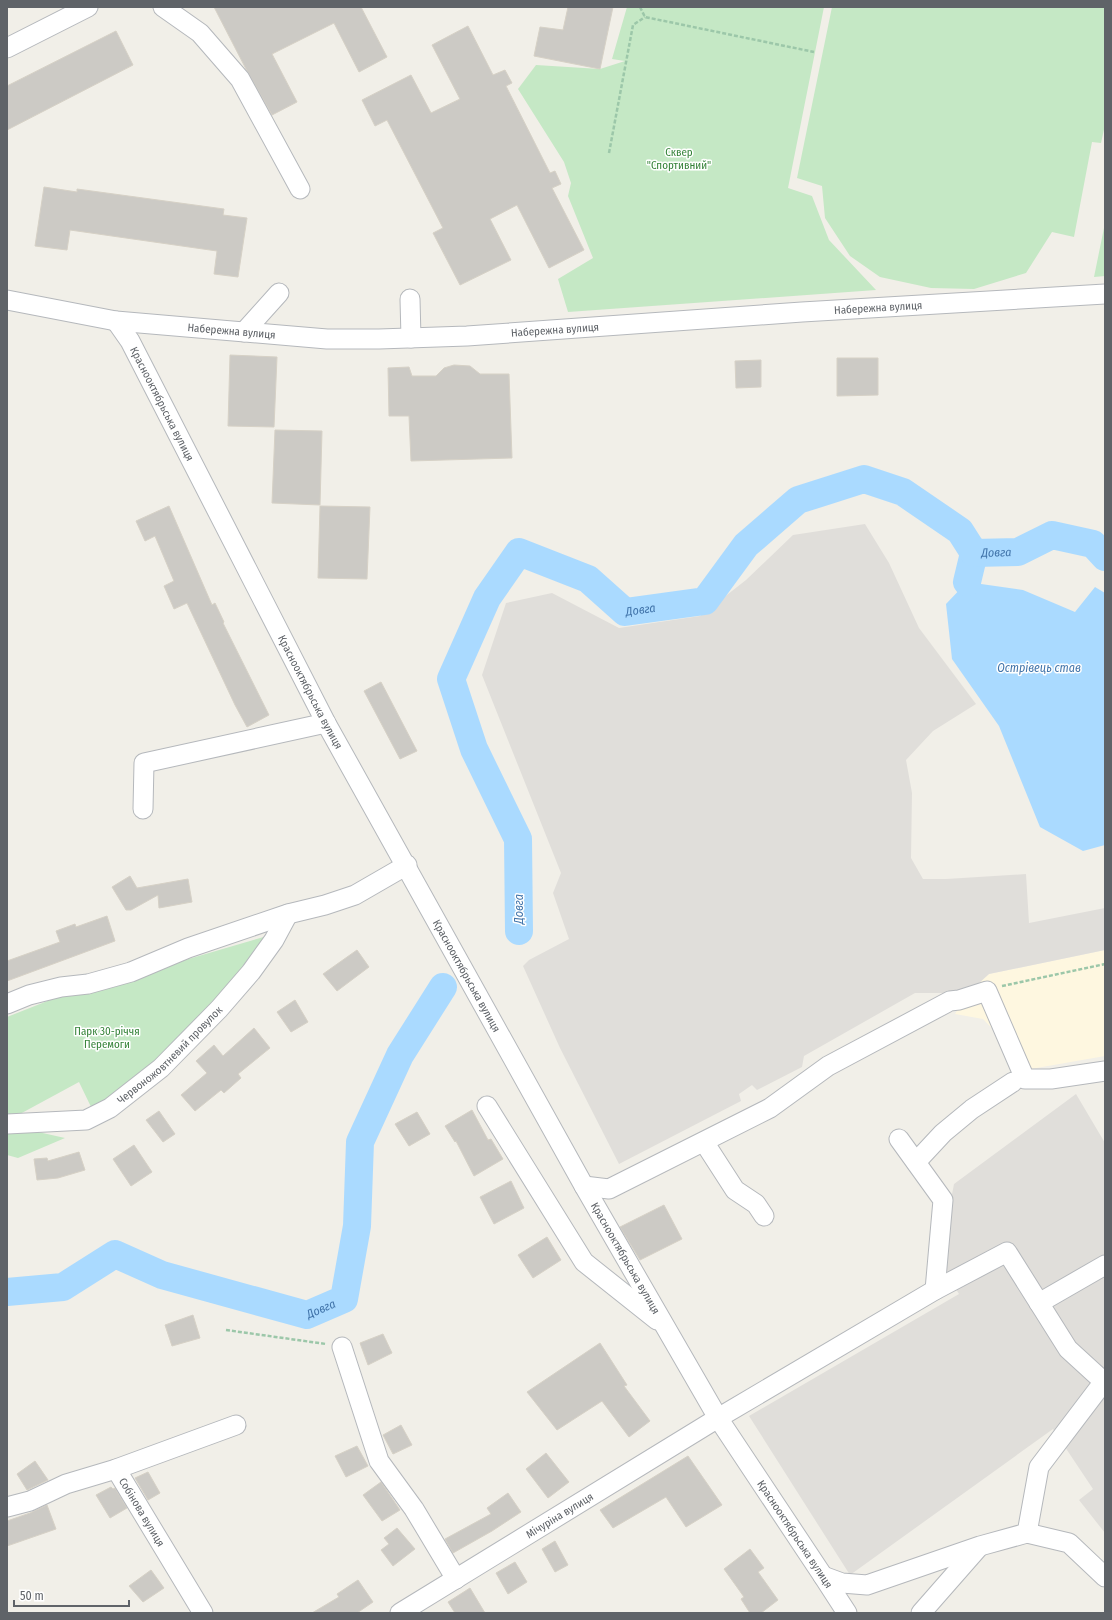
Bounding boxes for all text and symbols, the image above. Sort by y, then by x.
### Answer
park label: Сквер "Спортивний" [647,146,711,172]
street label: Набережна вулиця [834,298,923,317]
street label: Набережна вулиця [510,320,599,339]
street label: Набережна вулиця [187,321,276,341]
street label: Краснооктябрьська вулиця [128,344,197,463]
water label: Довга [980,545,1011,560]
water label: Довга [624,601,656,619]
street label: Краснооктябрьська вулиця [275,633,346,751]
water label: Острівець став [997,661,1081,675]
water label: Довга [512,894,526,925]
street label: Краснооктябрьська вулиця [430,917,503,1034]
street label: Червоножовтневий провулок [115,1003,225,1106]
park label: Парк 30-річчя Перемоги [74,1025,140,1051]
street label: Краснооктябрьська вулиця [588,1200,663,1316]
water label: Довга [304,1297,338,1322]
street label: Собінова вулиця [116,1475,168,1549]
street label: Краснооктябрьська вулиця [755,1478,835,1590]
street label: Мічуріна вулиця [523,1490,595,1541]
scale bar [14,1582,129,1608]
text: 50 m [20,1589,44,1603]

